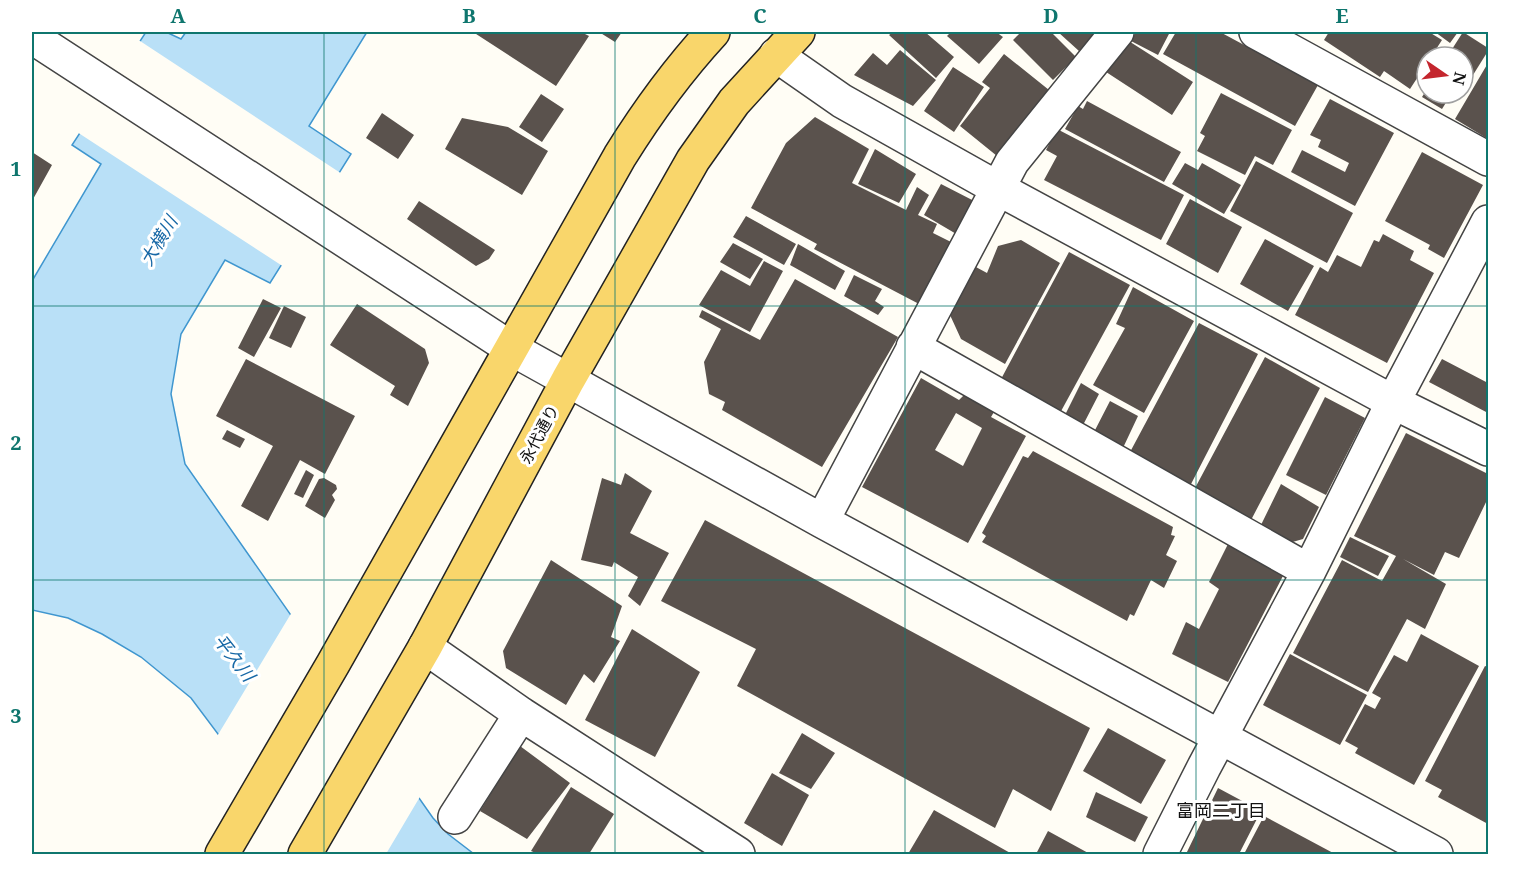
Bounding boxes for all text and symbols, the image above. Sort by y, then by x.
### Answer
text: A [170,2,186,29]
text: B [462,2,476,29]
text: C [753,2,767,29]
text: D [1043,2,1059,29]
text: E [1335,2,1349,29]
north arrow [1415,45,1475,105]
text: N [1447,70,1472,88]
text: 1 [10,155,22,182]
water label: 大横川 [134,209,183,270]
street label: 永代通り [514,401,564,467]
text: 2 [10,429,22,456]
water label: 平久川 [209,629,262,688]
text: 3 [10,702,22,729]
district label: 富岡二丁目 [1176,798,1266,822]

